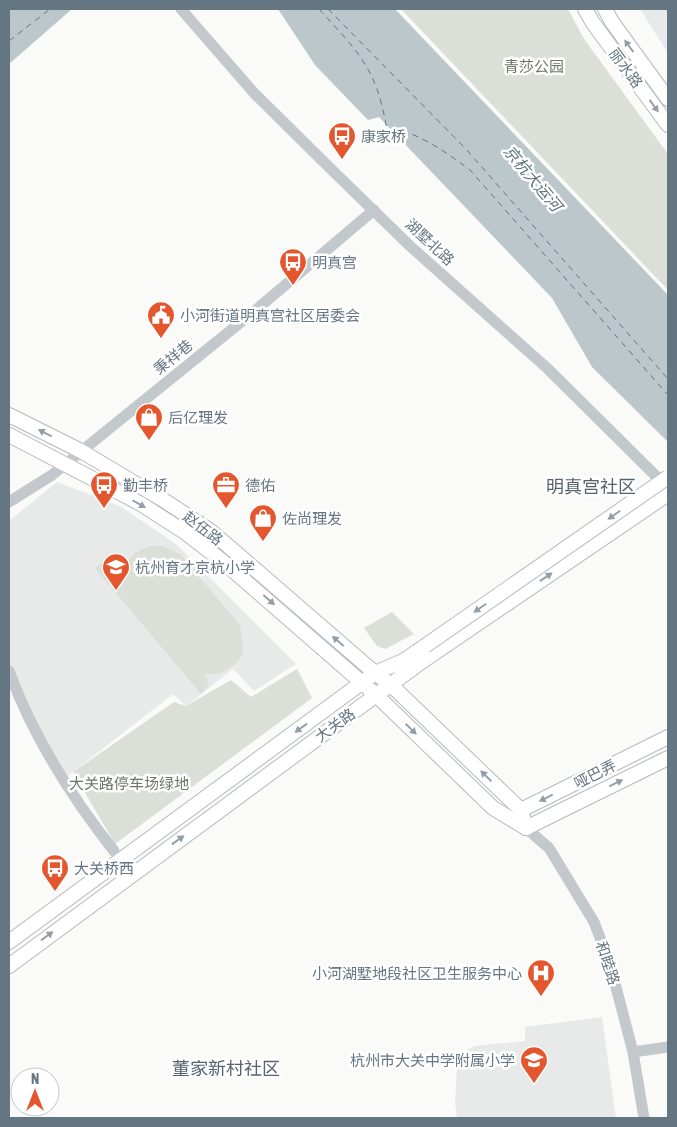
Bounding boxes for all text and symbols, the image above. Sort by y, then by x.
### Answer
one-way arrow [624,39,634,53]
street label: 丽水路 [606,45,646,91]
park label: 青莎公园 [504,58,564,75]
one-way arrow [649,99,659,113]
bus stop icon: 康家桥 [327,121,357,160]
place label: 康家桥 [361,128,406,145]
water label: 京杭大运河 [500,142,568,217]
street label: 湖墅北路 [402,215,458,269]
bus stop icon: 明真宫 [278,247,308,286]
place label: 明真宫 [312,254,357,271]
public building icon: 小河街道明真宫社区居委会 [146,300,176,339]
place label: 小河街道明真宫社区居委会 [180,307,360,324]
street label: 秉祥巷 [150,336,196,378]
shop icon: 后亿理发 [134,402,164,441]
place label: 后亿理发 [168,409,228,426]
one-way arrow [38,429,52,437]
bus stop icon: 勤丰桥 [89,470,119,509]
office icon: 德佑 [211,470,241,509]
district label: 明真宫社区 [546,476,636,497]
place label: 勤丰桥 [123,477,168,494]
place label: 德佑 [245,477,275,494]
one-way arrow [132,499,146,508]
shop icon: 佐尚理发 [248,503,278,542]
street label: 赵伍路 [180,508,226,548]
place label: 佐尚理发 [282,510,342,527]
one-way arrow [607,510,621,520]
school or university icon: 杭州育才京杭小学 [101,552,131,591]
place label: 杭州育才京杭小学 [135,559,255,576]
one-way arrow [540,572,553,582]
one-way arrow [263,594,275,606]
one-way arrow [474,603,487,613]
one-way arrow [331,636,344,647]
street label: 大关路 [312,705,358,745]
one-way arrow [294,723,308,733]
one-way arrow [405,723,417,735]
street label: 哑巴弄 [571,756,619,792]
one-way arrow [480,771,492,783]
park label: 大关路停车场绿地 [69,775,189,792]
one-way arrow [609,779,623,787]
one-way arrow [539,794,554,802]
one-way arrow [172,835,185,845]
bus stop icon: 大关桥西 [40,853,70,892]
place label: 大关桥西 [74,860,134,877]
one-way arrow [40,931,54,941]
street label: 和睦路 [593,939,623,987]
hospital icon: 小河湖墅地段社区卫生服务中心 [526,958,556,997]
place label: 小河湖墅地段社区卫生服务中心 [312,965,522,982]
school or university icon: 杭州市大关中学附属小学 [519,1045,549,1084]
place label: 杭州市大关中学附属小学 [350,1052,515,1069]
district label: 董家新村社区 [172,1058,280,1079]
north arrow [10,1067,60,1117]
text: N [31,1071,39,1087]

